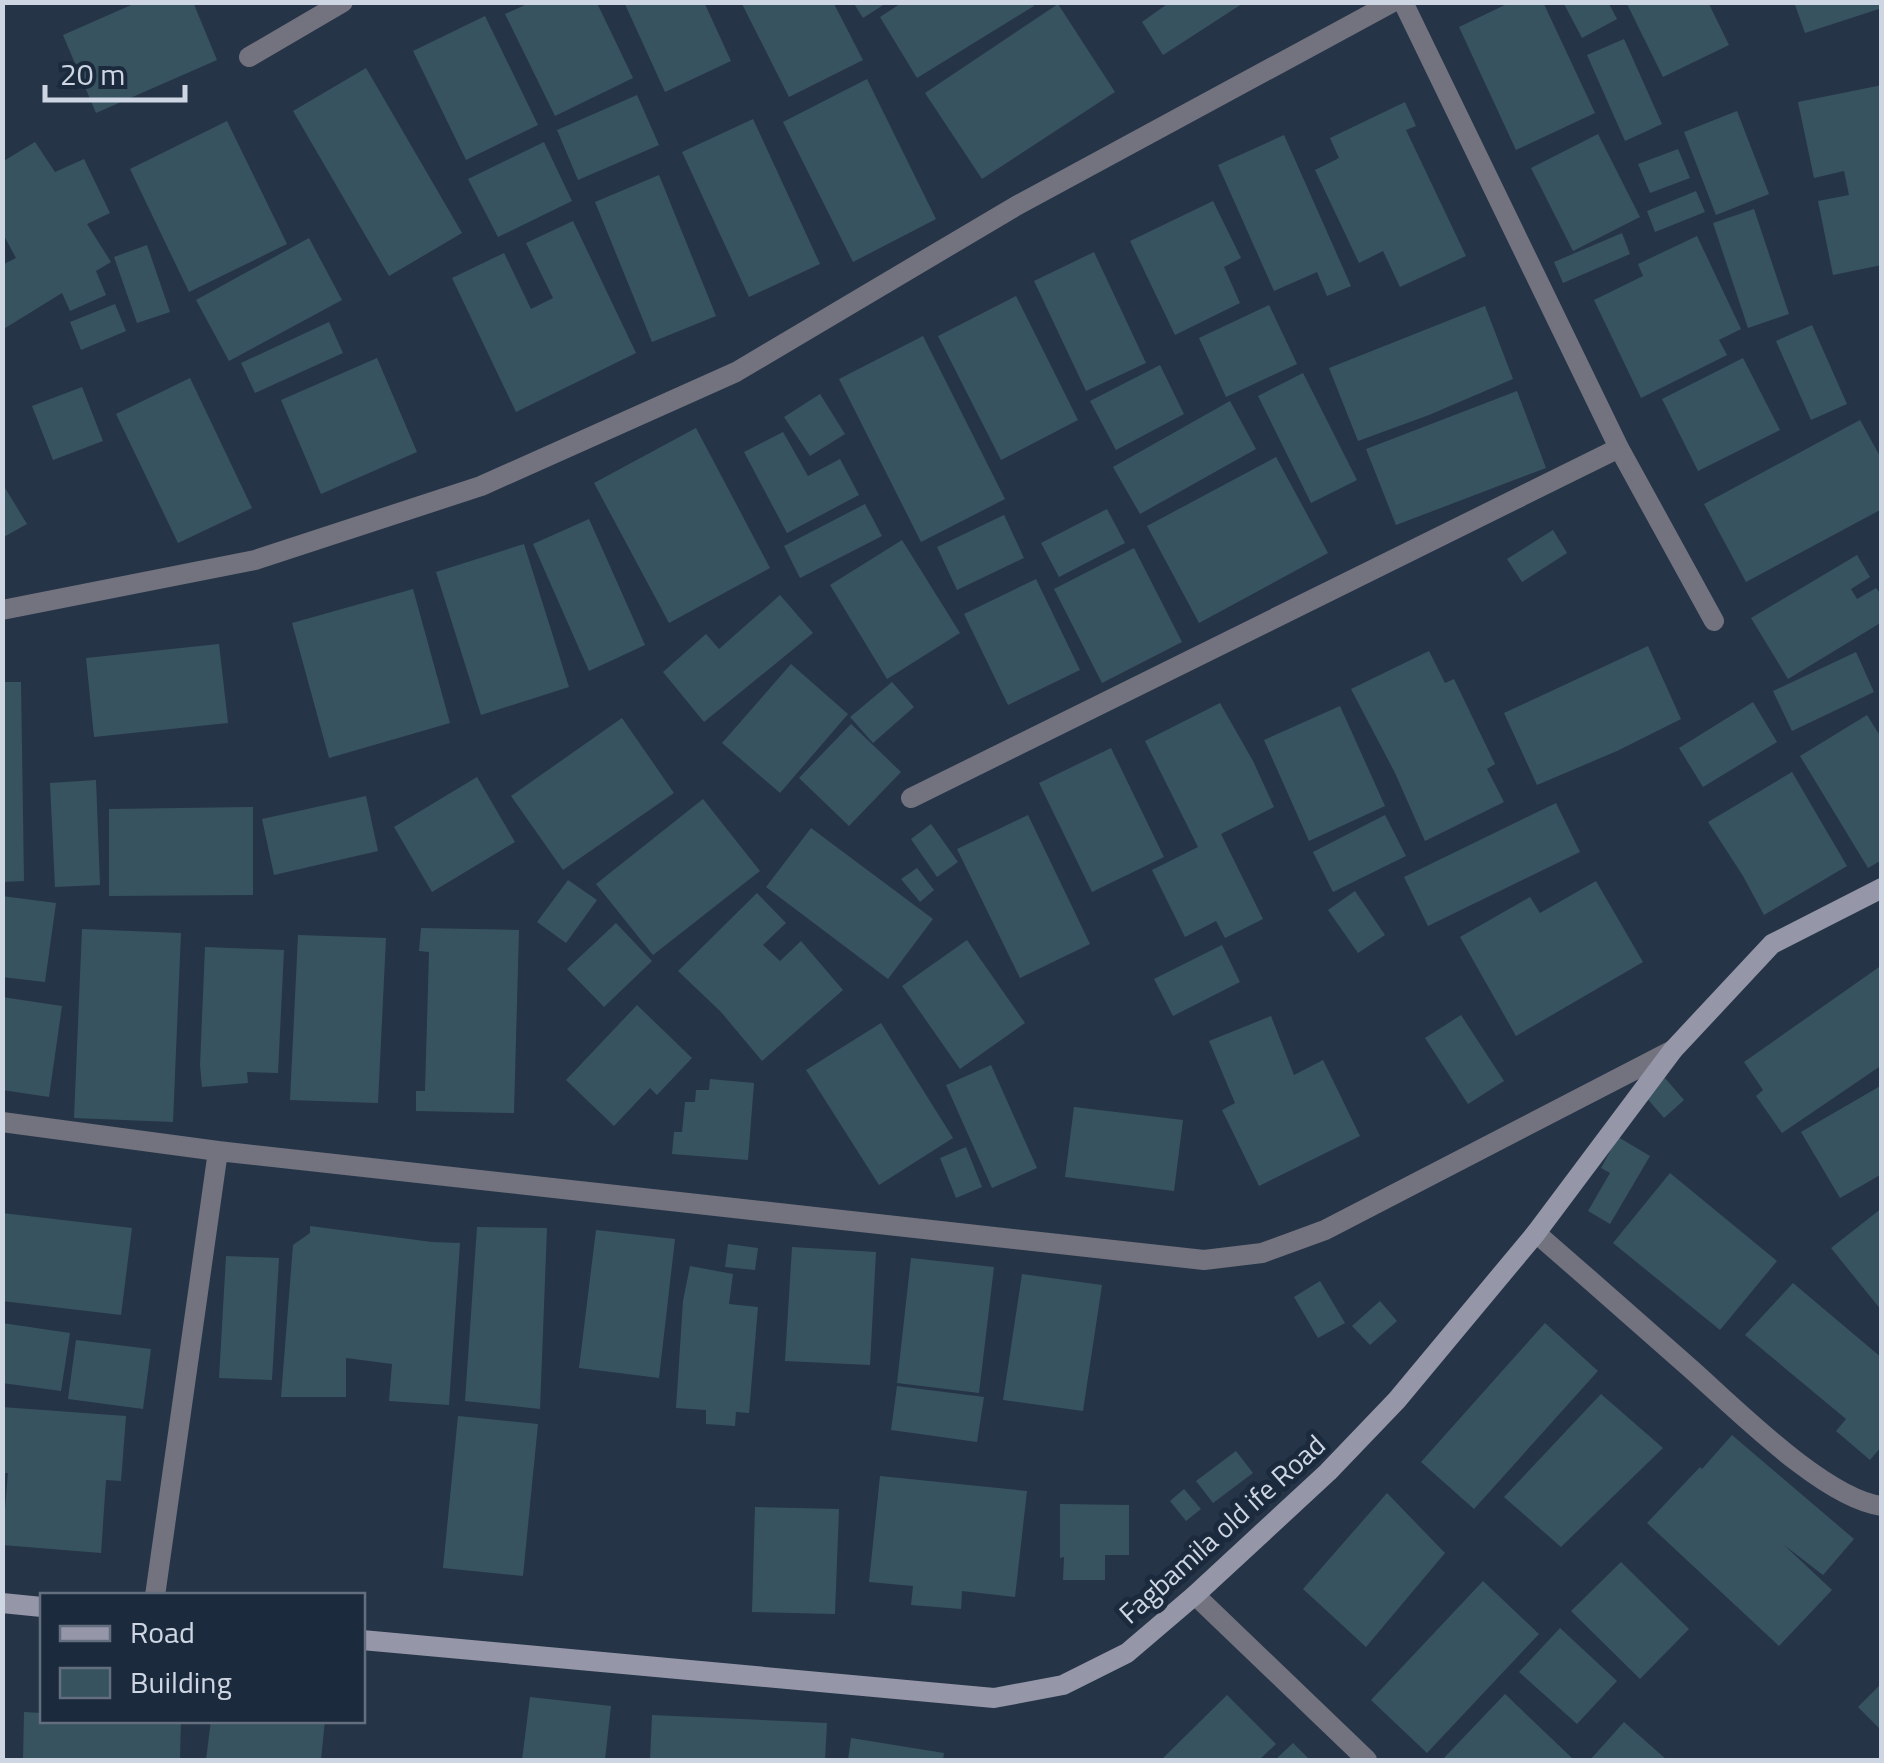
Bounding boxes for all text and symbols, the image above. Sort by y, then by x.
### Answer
scale bar [45,40,185,102]
text: 20 m [60,51,125,97]
street label: Fagbamila old ife Road [1109,1424,1335,1633]
legend [40,1593,365,1723]
text: Road [130,1609,195,1655]
text: Building [130,1659,232,1705]

